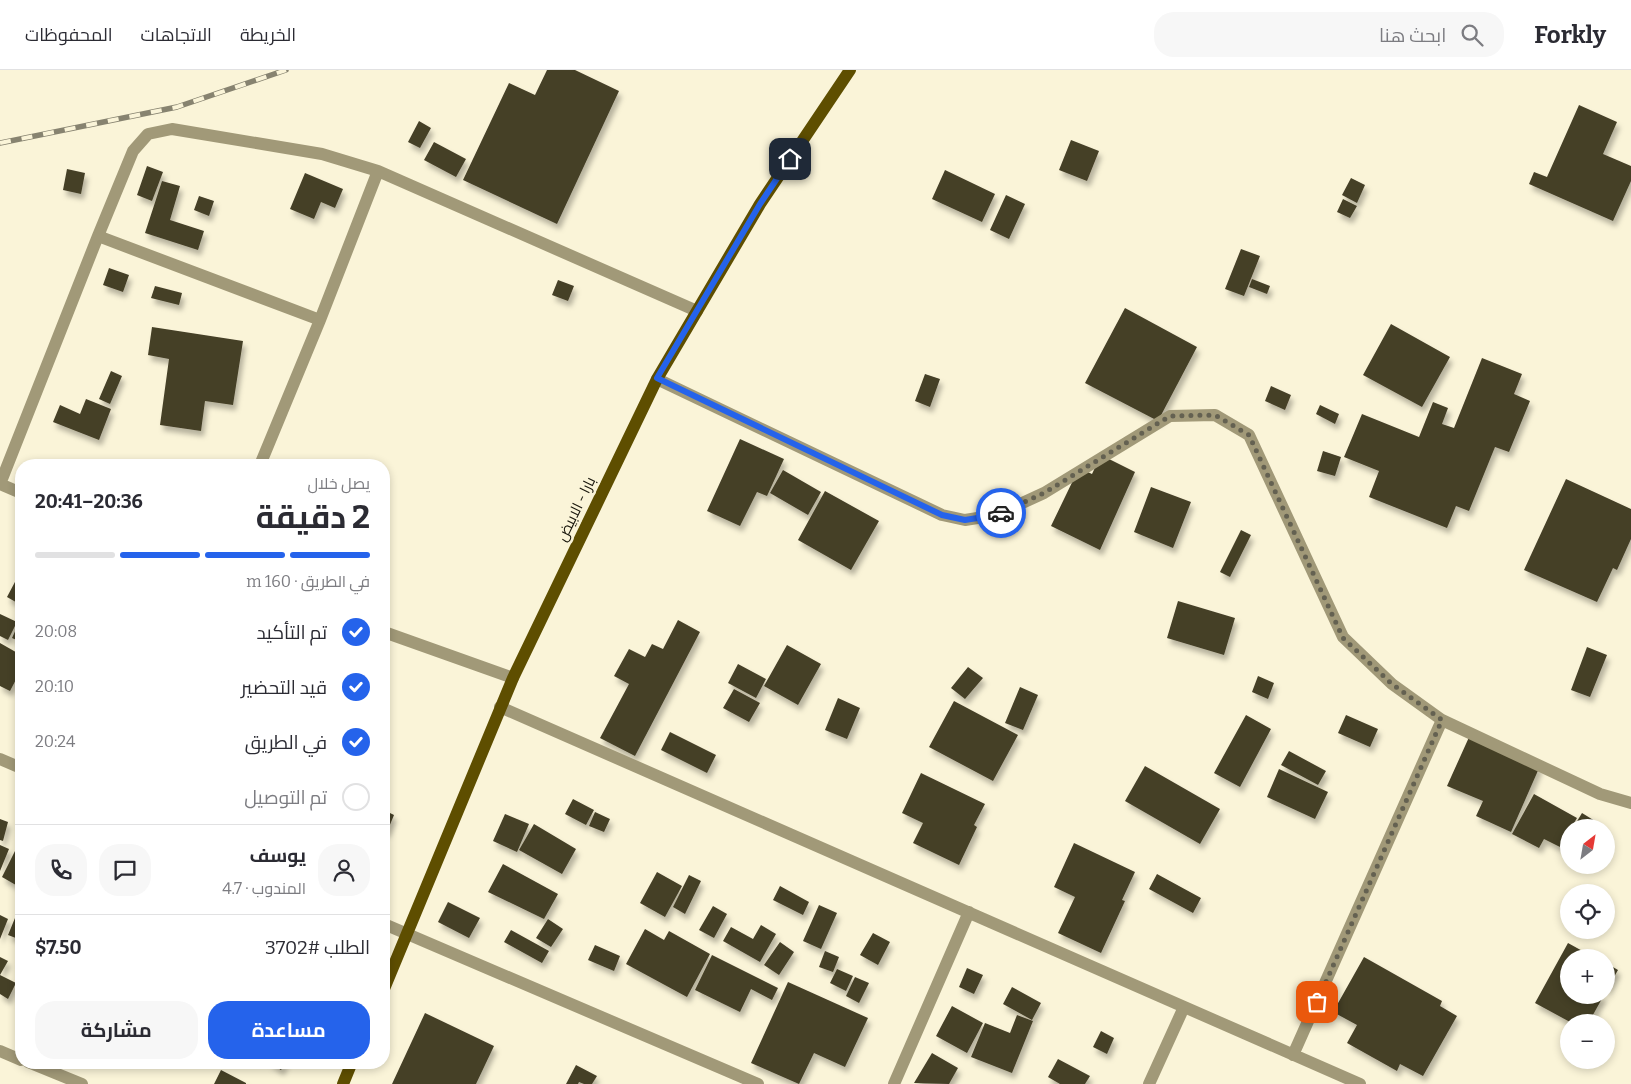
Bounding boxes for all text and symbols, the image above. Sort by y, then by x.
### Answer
search box [1154,12,1504,57]
icon: search [1458,21,1486,49]
text: Forkly [1534,21,1606,49]
text: المحفوظات [25,24,113,46]
text: الاتجاهات [141,24,212,46]
text: الخريطة [240,24,296,46]
text: ابحث هنا [1379,24,1446,47]
pin [769,138,811,180]
icon: home [776,145,804,173]
text: يصل خلال [307,474,370,493]
street label: بارا - الابيض [553,474,600,545]
courier [976,488,1026,538]
text: 20:36–20:41 [35,490,143,513]
text: 2 دقيقة [256,498,370,536]
icon: car [987,499,1015,527]
text: في الطريق · 160 m [246,572,370,591]
icon: check [342,618,370,646]
text: تم التأكيد [256,621,327,644]
text: 20:08 [35,622,77,641]
icon: check [342,673,370,701]
text: قيد التحضير [241,676,327,699]
text: 20:10 [35,677,74,696]
icon: check [342,728,370,756]
text: في الطريق [245,731,327,754]
text: 20:24 [35,732,75,751]
text: تم التوصيل [244,786,327,809]
north arrow [1560,819,1615,874]
map controls [1560,819,1615,1069]
button: phone [35,844,87,896]
button: chat [99,844,151,896]
text: يوسف [250,844,306,867]
button: person [318,844,370,896]
text: المندوب · 4.7 [222,879,306,898]
button: locate [1560,884,1615,939]
text: $7.50 [35,936,82,959]
text: الطلب #3702 [265,936,370,959]
button: + [1560,949,1615,1004]
pin [1296,981,1338,1023]
icon: bag [1303,988,1331,1016]
button: مشاركة [35,1001,198,1059]
button: مساعدة [208,1001,370,1059]
button: − [1560,1014,1615,1069]

